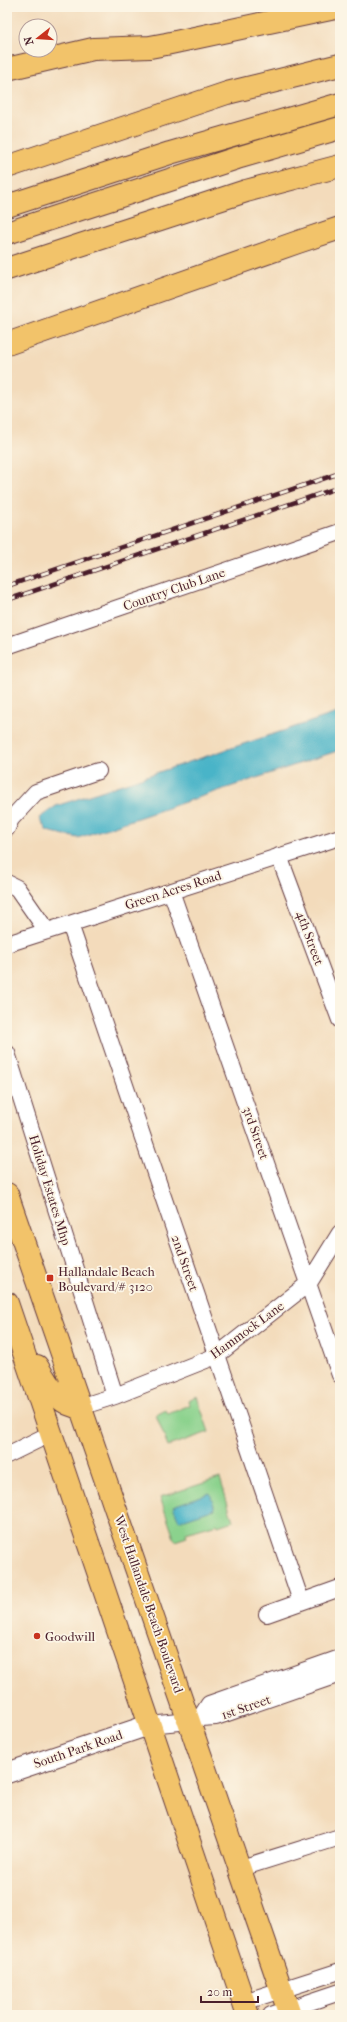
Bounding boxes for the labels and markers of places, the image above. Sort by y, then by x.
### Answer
place label: Hallandale Beach Boulevard/# 3120 [58,1264,155,1294]
marker: Hallandale Beach Boulevard/# 3120 [45,1273,55,1283]
place label: Goodwill [45,1629,96,1644]
marker: Goodwill [32,1631,42,1641]

